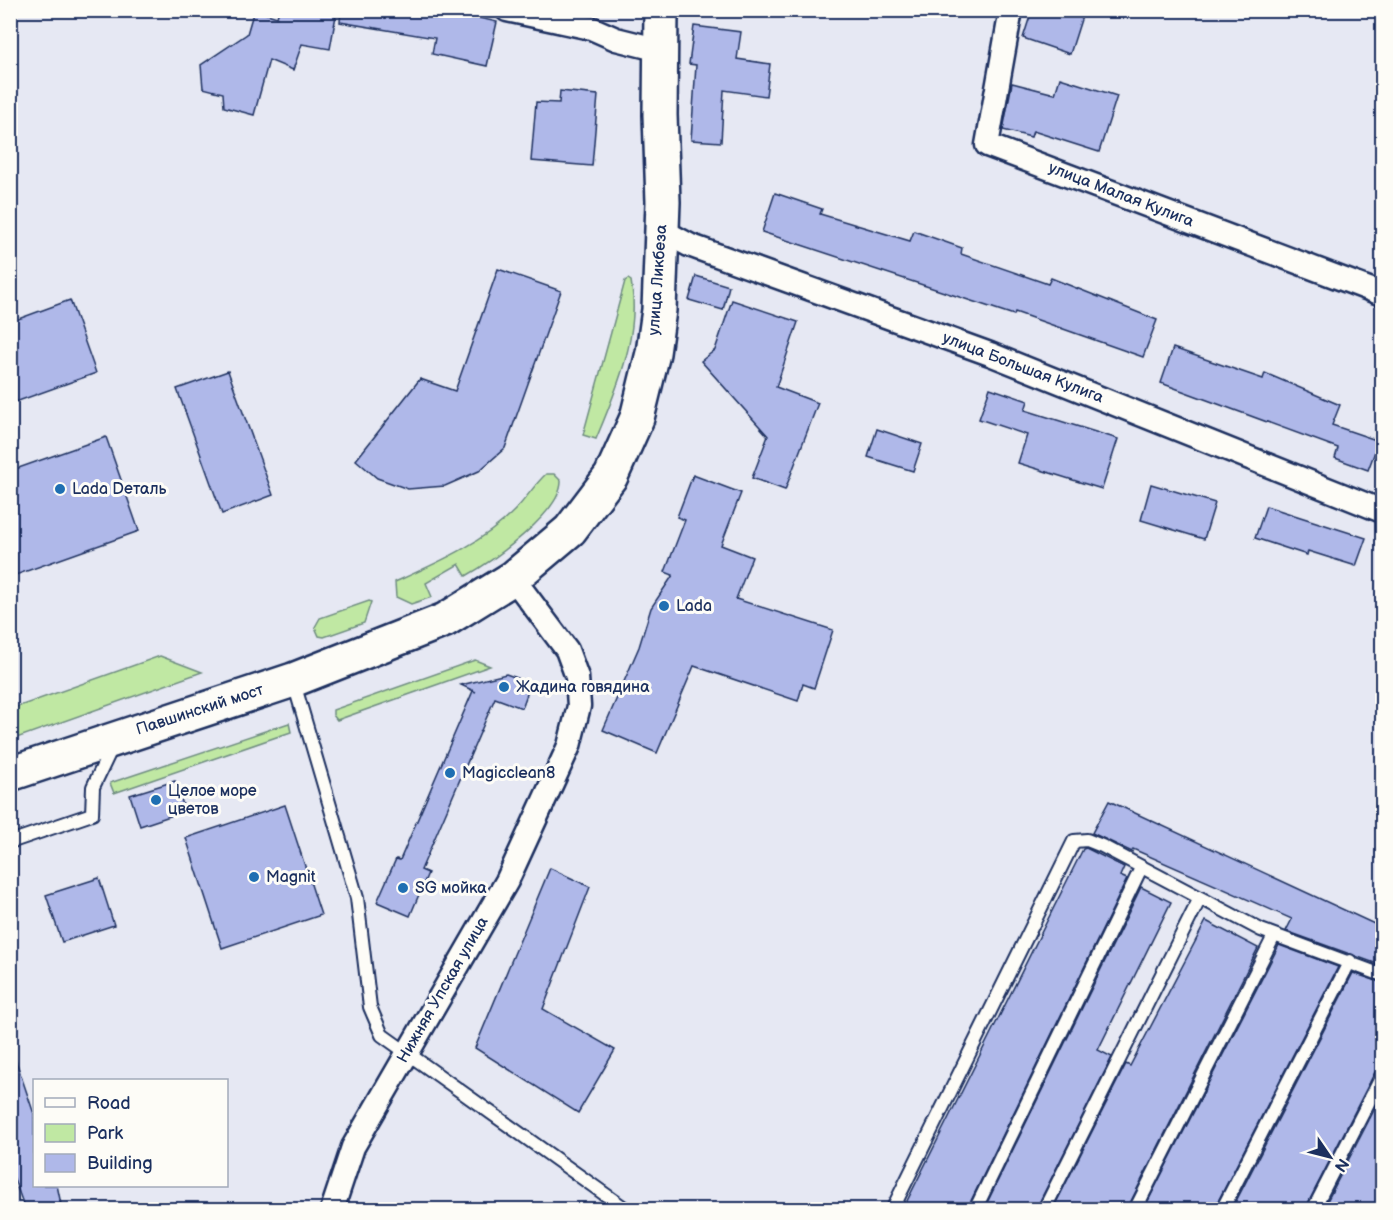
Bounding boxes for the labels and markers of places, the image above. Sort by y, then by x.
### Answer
place label: Lada Dеталь [72,480,167,499]
marker: Lada Dеталь [53,482,67,496]
place label: Lada [676,597,712,616]
marker: Lada [657,599,671,613]
place label: Жадина говядина [516,678,650,697]
marker: Жадина говядина [497,680,511,694]
place label: Magicclean8 [462,764,555,783]
marker: Magicclean8 [443,766,457,780]
place label: Целое море цветов [168,782,257,819]
marker: Целое море цветов [149,793,163,807]
place label: Magnit [266,868,316,887]
marker: Magnit [247,870,261,884]
place label: SG мойка [415,879,487,898]
marker: SG мойка [396,881,410,895]

